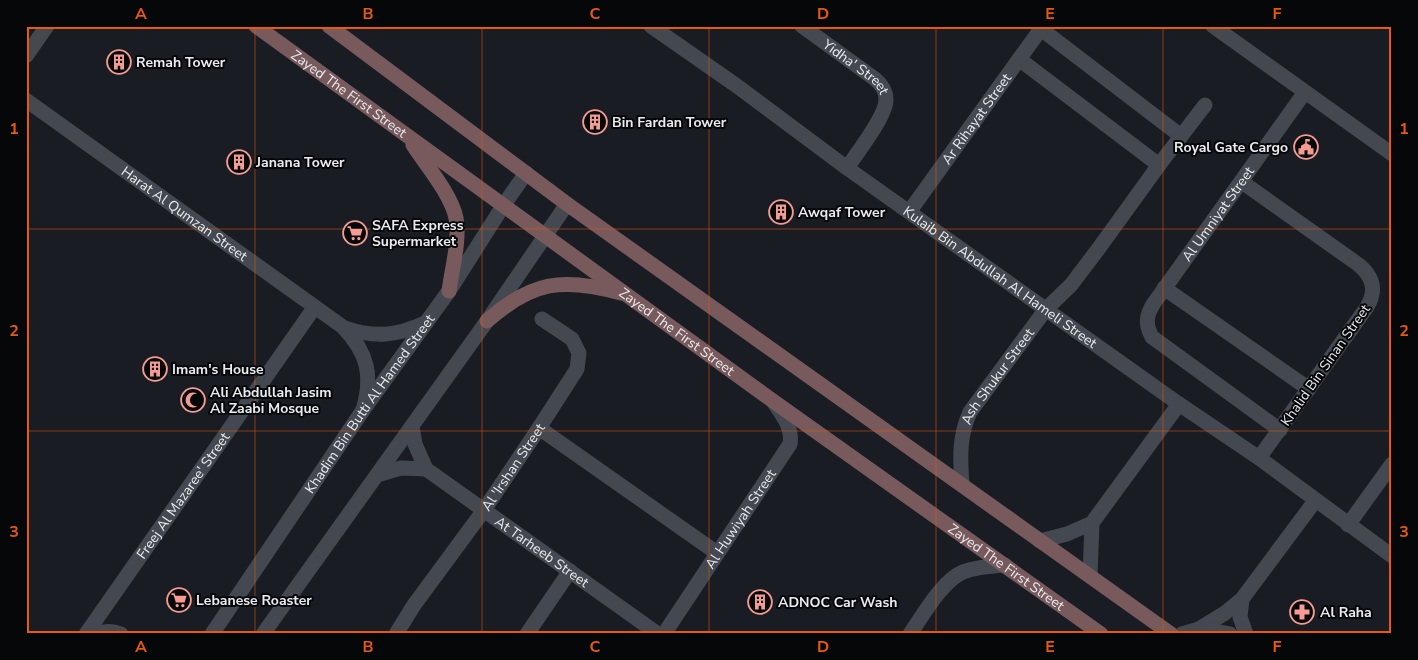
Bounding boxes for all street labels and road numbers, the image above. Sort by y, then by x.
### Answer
street label: Yidha' Street [818,35,894,97]
street label: Zayed The First Street [287,46,411,142]
street label: Ar Rihayat Street [937,70,1016,168]
street label: Harat Al Qumzan Street [117,162,251,266]
street label: Al Umniyat Street [1178,163,1259,266]
street label: Kulaib Bin Abdullah Al Hameli Street [899,202,1101,353]
street label: Zayed The First Street [615,283,738,380]
street label: Khalid Bin Sinan Street [1276,301,1375,430]
street label: Khadim Bin Butti Al Hamed Street [300,310,439,497]
street label: Ash Shukur Street [957,325,1039,427]
street label: Al 'Irshan Street [477,420,550,515]
street label: Freej Al Mazaree' Street [132,429,234,563]
street label: Al Huwiyah Street [701,466,781,573]
street label: At Tarheeb Street [491,512,593,592]
street label: Zayed The First Street [944,519,1068,615]

